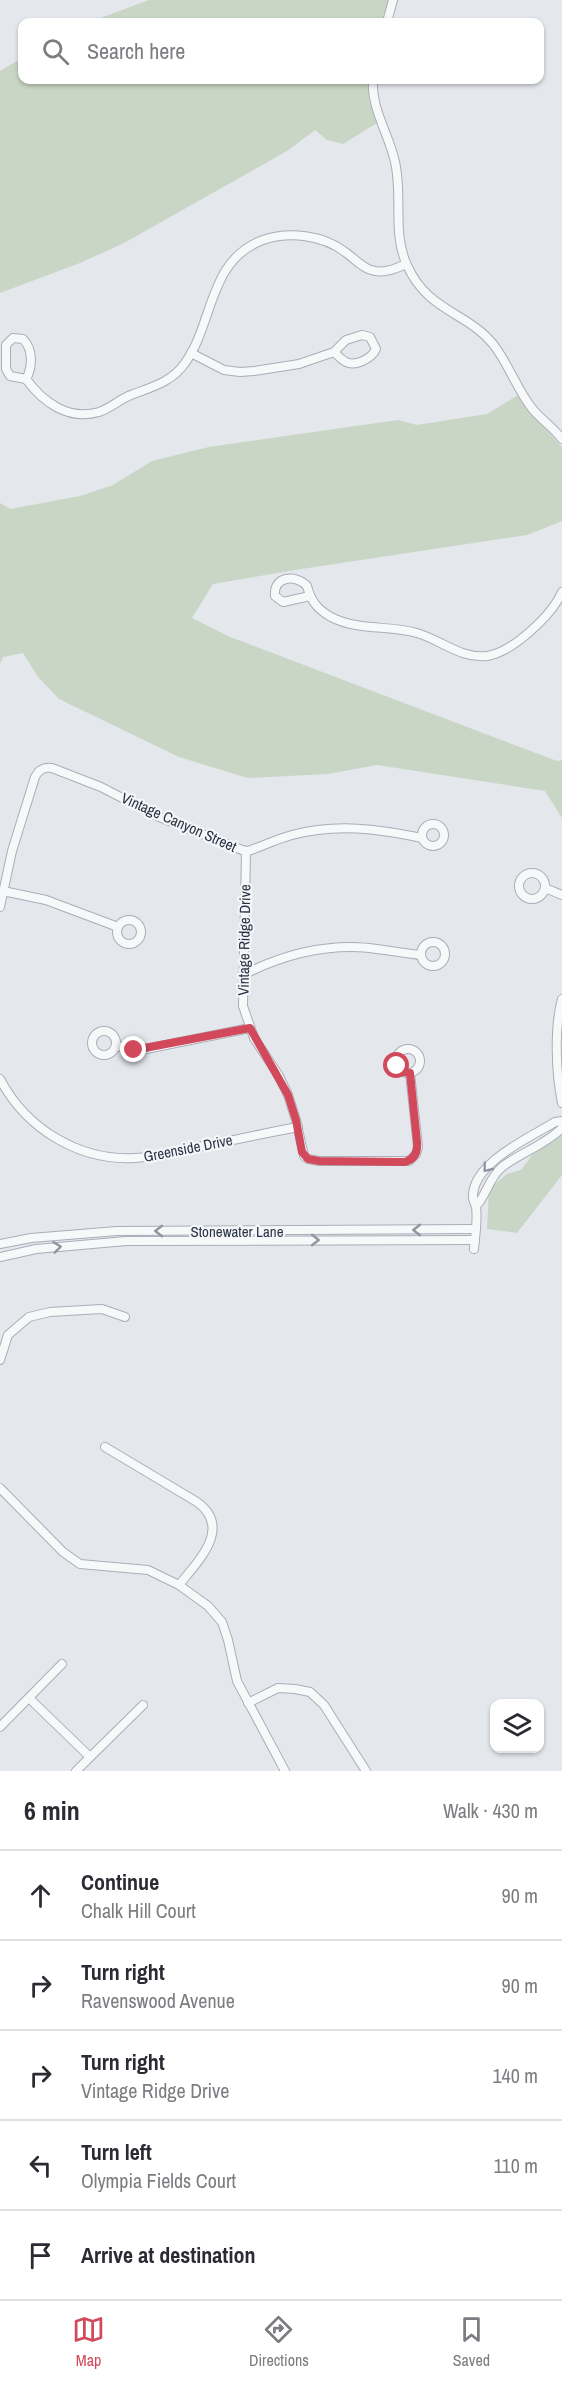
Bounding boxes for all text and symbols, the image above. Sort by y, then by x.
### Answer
search box [18,18,544,84]
icon: search [39,35,72,68]
text: Search here [87,36,185,66]
street label: Vintage Canyon Street [118,787,241,857]
street label: Vintage Ridge Drive [233,884,255,996]
route end [120,1036,146,1062]
route start [383,1052,409,1078]
street label: Greenside Drive [142,1129,234,1167]
one-way arrow [484,1161,495,1172]
street label: Stonewater Lane [190,1221,284,1242]
one-way arrow [412,1224,421,1236]
one-way arrow [154,1225,163,1237]
one-way arrow [311,1234,320,1246]
one-way arrow [53,1241,62,1253]
map controls [490,1699,544,1753]
button: layers [490,1699,544,1753]
text: 6 min [24,1793,80,1828]
text: Walk · 430 m [443,1797,538,1824]
text: Continue [81,1867,159,1897]
icon: ahead [24,1879,57,1912]
text: 90 m [502,1882,538,1909]
text: Chalk Hill Court [81,1897,196,1924]
text: Turn right [81,1957,165,1987]
icon: right [24,1969,57,2002]
text: 90 m [502,1972,538,1999]
text: Ravenswood Avenue [81,1987,235,2014]
text: Turn right [81,2047,165,2077]
icon: right [24,2059,57,2092]
text: 140 m [492,2062,538,2089]
text: Vintage Ridge Drive [81,2077,229,2104]
text: Turn left [81,2137,152,2167]
icon: left [24,2149,57,2182]
text: 110 m [494,2152,538,2179]
text: Olympia Fields Court [81,2167,236,2194]
icon: arrive [24,2239,57,2272]
text: Arrive at destination [81,2240,255,2270]
tab: Map [72,2313,105,2371]
tab: Directions [249,2313,309,2371]
tab: Saved [453,2313,490,2371]

